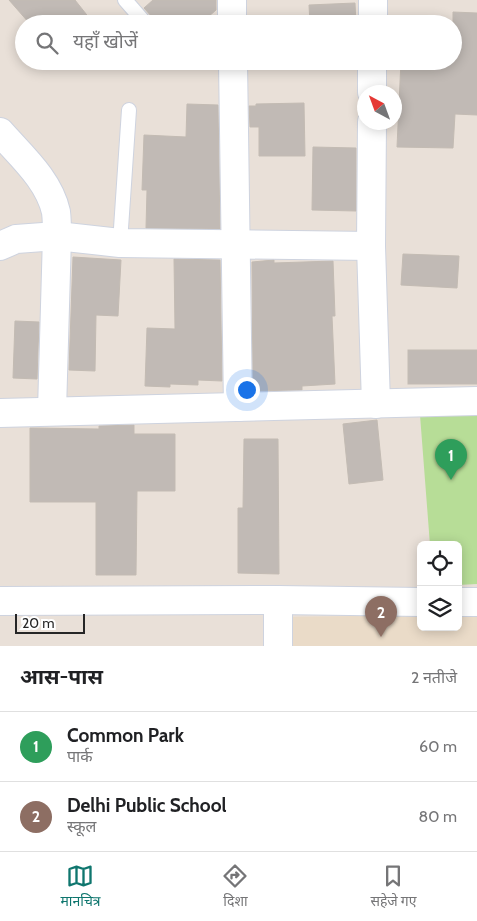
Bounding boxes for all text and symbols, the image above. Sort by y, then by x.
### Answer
search box [15,15,462,70]
icon: search [33,29,61,57]
text: यहाँ खोजें [73,30,138,53]
north arrow [357,85,402,130]
your location [234,377,260,403]
pin: 1 [435,439,467,480]
map controls [417,541,462,631]
button: locate [417,541,462,586]
button: layers [417,586,462,631]
pin: 2 [365,596,397,637]
scale bar [15,611,85,634]
text: 20 m [22,614,55,632]
text: आस-पास [20,664,103,689]
text: 2 नतीजे [411,668,457,687]
text: Common Park [67,724,184,747]
text: 1 [33,737,39,756]
text: 60 m [419,737,457,756]
text: पार्क [67,747,93,766]
text: Delhi Public School [67,794,227,817]
text: 2 [32,807,40,826]
text: 80 m [419,807,457,826]
text: स्कूल [67,817,96,836]
tab: मानचित्र [60,862,101,912]
tab: दिशा [221,862,249,912]
tab: सहेजे गए [370,862,417,912]

